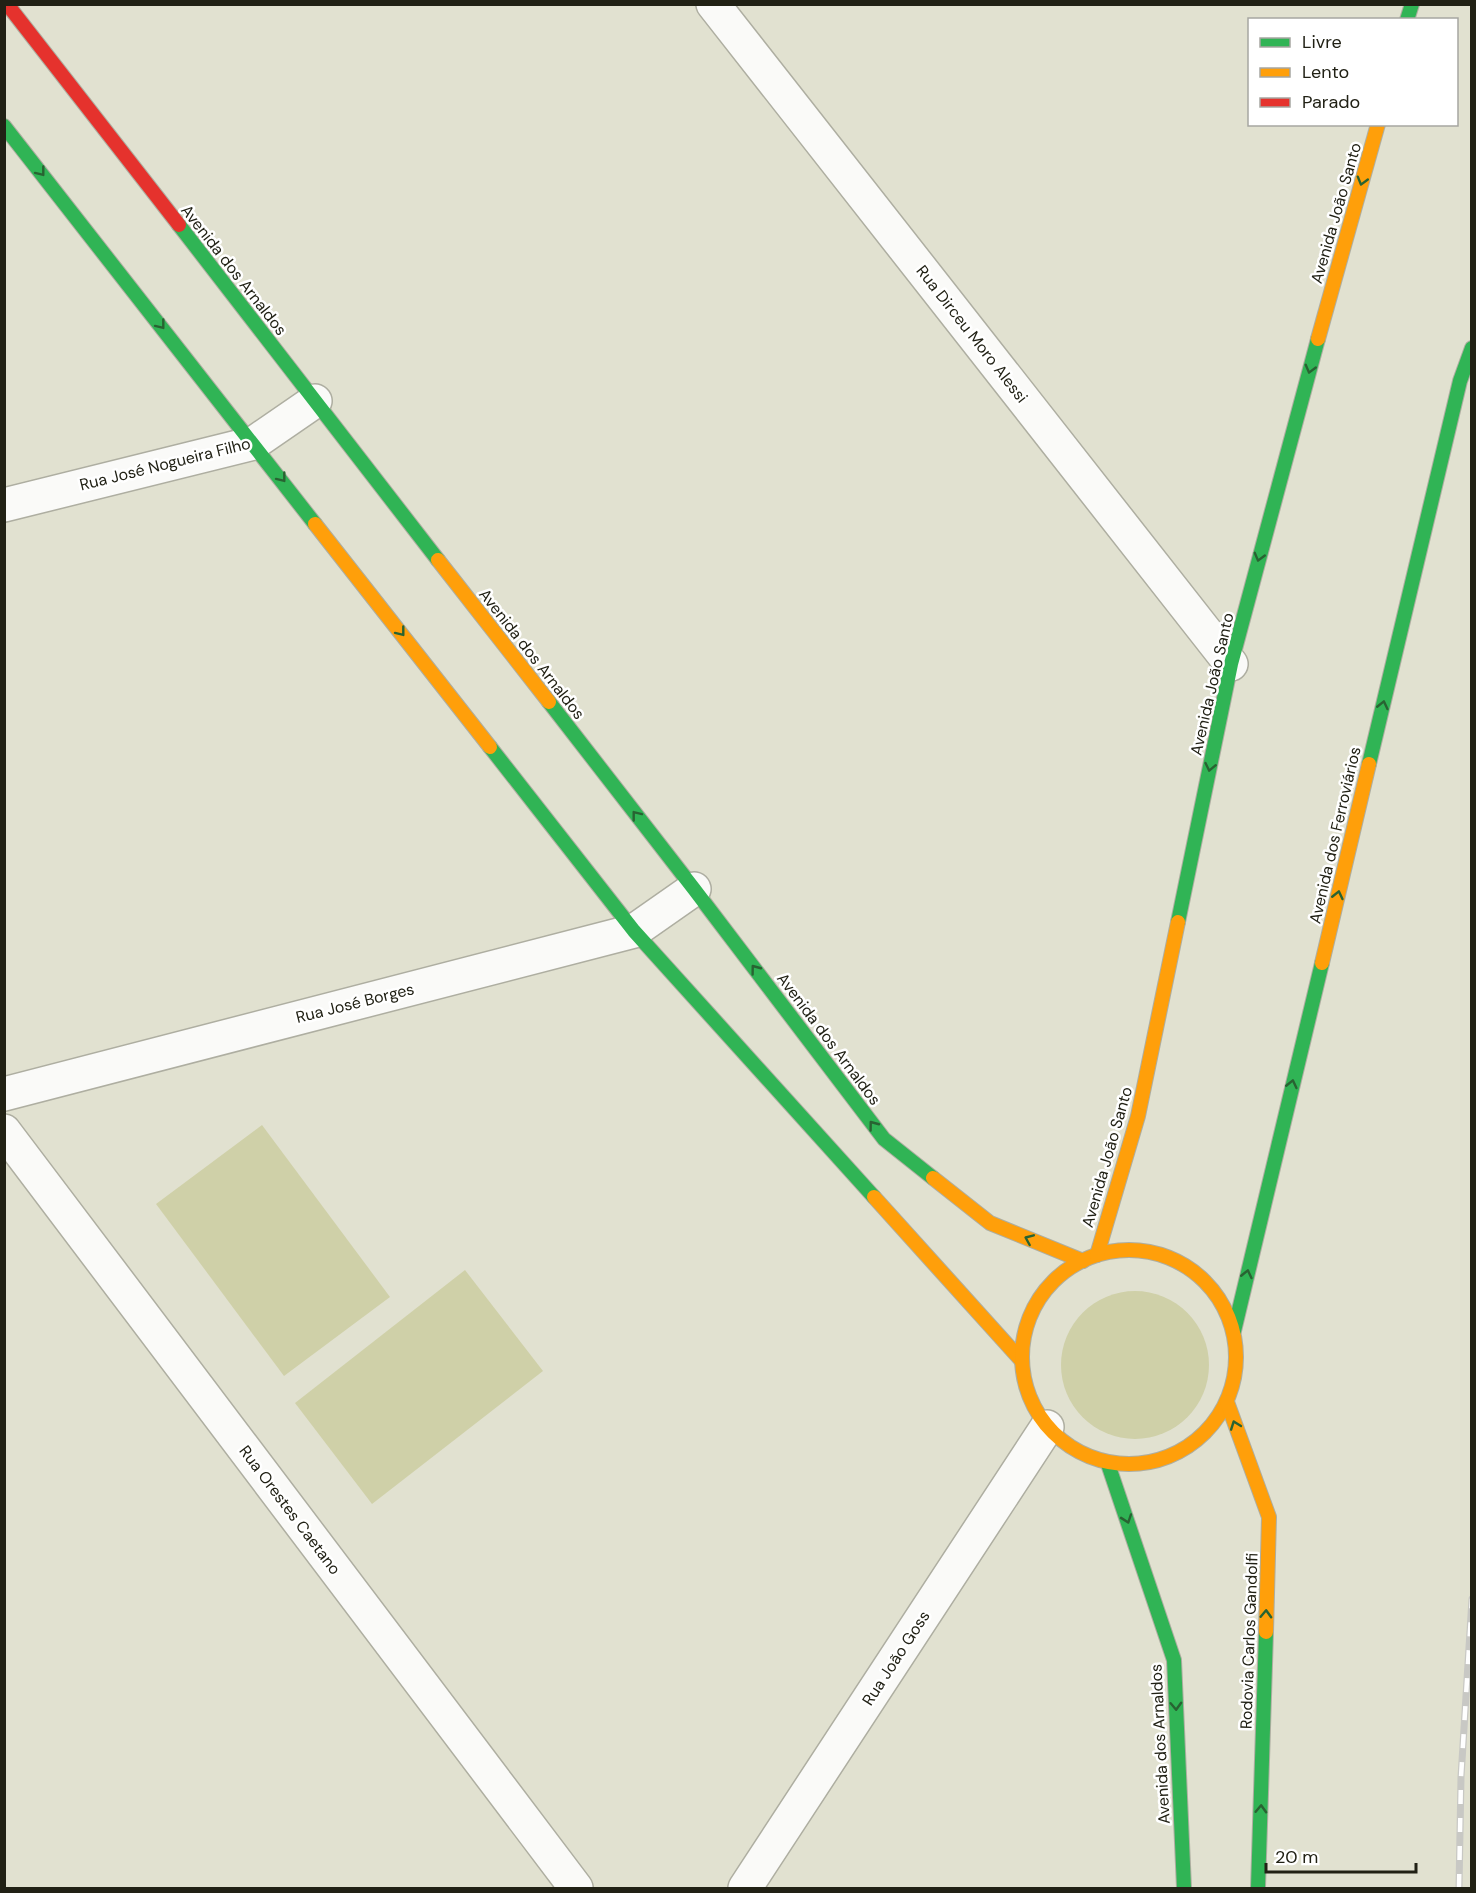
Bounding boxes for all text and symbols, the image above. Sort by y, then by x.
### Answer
legend [1248,18,1458,126]
text: Livre [1302,30,1342,54]
text: Lento [1302,60,1349,84]
text: Parado [1302,90,1360,114]
street label: Avenida João Santo [1306,140,1366,286]
one-way arrow [33,165,44,176]
one-way arrow [1357,175,1369,186]
street label: Avenida dos Arnaldos [176,200,292,340]
street label: Rua Dirceu Moro Alessi [912,261,1032,407]
one-way arrow [154,318,165,329]
one-way arrow [1305,363,1317,374]
street label: Rua José Nogueira Filho [77,433,253,495]
one-way arrow [274,472,285,483]
one-way arrow [1254,552,1267,562]
street label: Avenida dos Arnaldos [474,584,590,724]
street label: Avenida João Santo [1185,611,1239,757]
one-way arrow [394,626,405,637]
one-way arrow [1376,700,1389,710]
street label: Avenida dos Ferroviários [1304,744,1366,926]
one-way arrow [1204,762,1217,772]
one-way arrow [633,811,644,822]
one-way arrow [1330,890,1343,900]
one-way arrow [752,965,763,976]
street label: Avenida dos Arnaldos [772,969,886,1109]
street label: Rua José Borges [294,978,416,1028]
one-way arrow [1285,1080,1298,1090]
street label: Avenida João Santo [1077,1084,1137,1230]
one-way arrow [870,1120,881,1131]
one-way arrow [1024,1234,1035,1246]
one-way arrow [1240,1269,1253,1279]
one-way arrow [1230,1420,1243,1431]
street label: Rua Orestes Caetano [235,1441,345,1579]
one-way arrow [1120,1513,1132,1524]
street label: Rodovia Carlos Gandolfi [1235,1552,1263,1730]
street label: Rua João Goss [857,1606,935,1710]
one-way arrow [1260,1610,1273,1619]
street label: Avenida dos Arnaldos [1145,1663,1175,1825]
one-way arrow [1170,1702,1183,1711]
one-way arrow [1254,1805,1267,1814]
scale bar [1266,1836,1416,1874]
text: 20 m [1275,1845,1318,1869]

